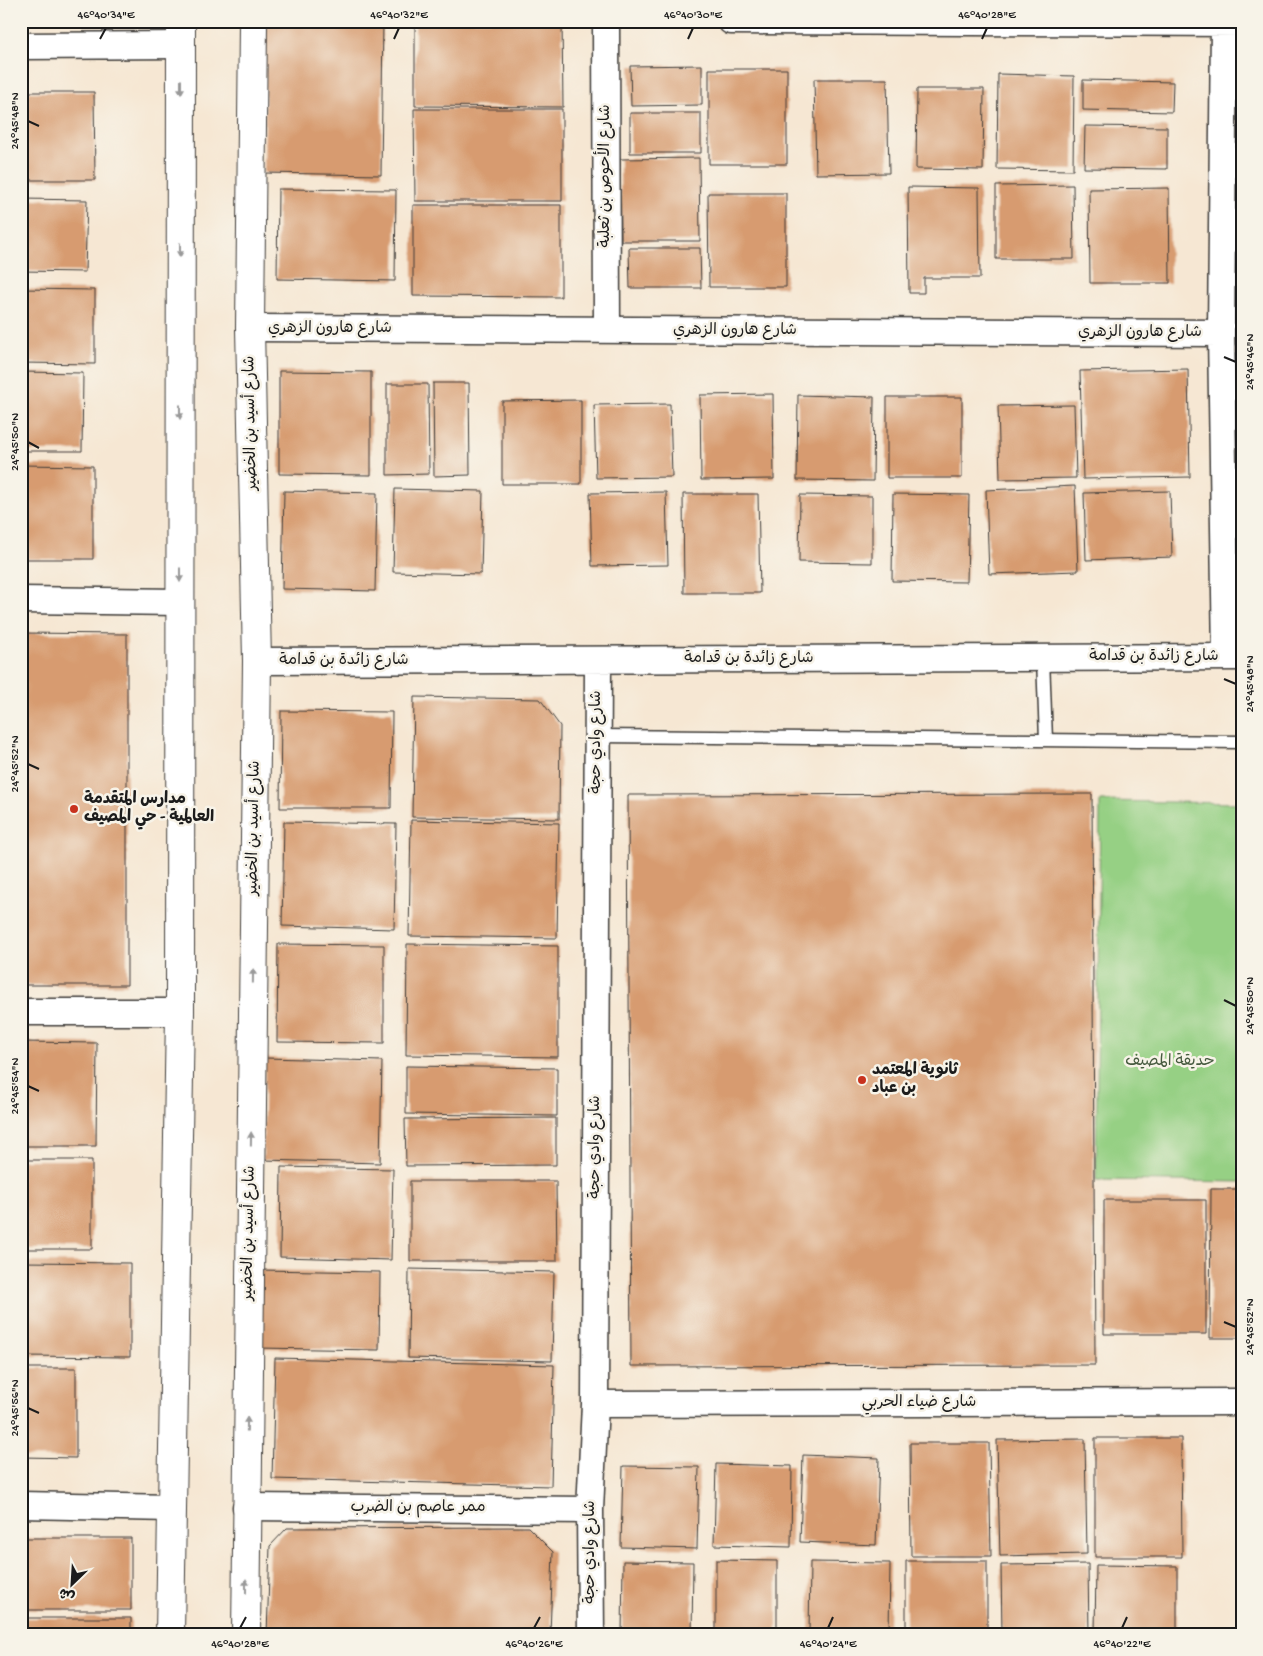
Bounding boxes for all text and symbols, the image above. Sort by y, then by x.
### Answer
text: 46°40'34"E [77,9,135,23]
text: 46°40'32"E [370,9,428,23]
text: 46°40'30"E [664,9,723,23]
text: 46°40'28"E [958,9,1016,23]
one-way arrow [177,80,185,96]
text: 24°45'48"N [9,92,23,150]
street label: شارع الأحوص بن ثعلبة [593,104,616,248]
one-way arrow [176,242,184,258]
street label: شارع هارون الزهري [268,320,392,339]
street label: شارع هارون الزهري [673,322,797,341]
street label: شارع هارون الزهري [1078,324,1202,343]
text: 24°45'46"N [1244,334,1258,390]
street label: شارع أسيد بن الخضير [239,355,263,493]
one-way arrow [176,405,184,421]
text: 24°45'50"N [9,413,23,471]
one-way arrow [176,567,184,583]
street label: شارع زائدة بن قدامة [1089,647,1219,667]
street label: شارع زائدة بن قدامة [684,649,814,669]
street label: شارع زائدة بن قدامة [279,651,409,671]
text: 24°45'48"N [1244,655,1258,713]
street label: شارع وادي حجة [587,690,607,794]
text: 24°45'52"N [9,735,23,793]
street label: شارع أسيد بن الخضير [242,760,266,898]
place label: مدارس المتقدمة العالمية - حي المصيف [84,790,214,830]
marker: مدارس المتقدمة العالمية - حي المصيف [68,803,80,815]
one-way arrow [249,968,257,984]
text: 24°45'50"N [1244,977,1258,1035]
park label: حديقة المصيف [1125,1052,1215,1072]
text: 24°45'54"N [9,1057,23,1114]
place label: ثانوية المعتمد بن عباد [872,1061,959,1099]
marker: ثانوية المعتمد بن عباد [856,1074,868,1086]
street label: شارع وادي حجة [586,1095,606,1199]
one-way arrow [247,1130,255,1146]
street label: شارع أسيد بن الخضير [237,1165,261,1303]
text: 24°45'52"N [1244,1298,1258,1356]
text: 24°45'56"N [9,1379,23,1437]
street label: شارع ضياء الحربي [862,1394,976,1415]
one-way arrow [243,1415,251,1431]
street label: ممر عاصم بن الضرب [351,1499,485,1518]
street label: شارع وادي حجة [581,1500,601,1604]
north arrow [48,1558,98,1608]
one-way arrow [242,1578,250,1594]
text: ش [57,1583,78,1604]
text: 46°40'28"E [211,1638,269,1652]
text: 46°40'26"E [505,1638,563,1652]
text: 46°40'24"E [800,1638,857,1652]
text: 46°40'22"E [1094,1638,1151,1652]

